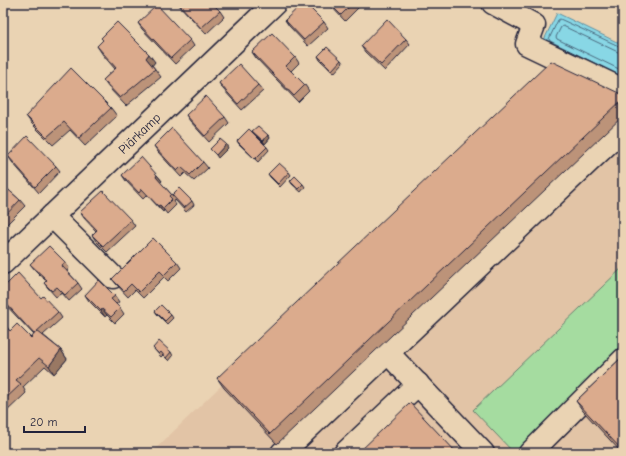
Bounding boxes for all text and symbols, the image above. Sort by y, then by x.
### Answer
street label: Piärkamp [115,110,164,157]
scale bar [24,408,85,434]
text: 20 m [30,415,58,429]

